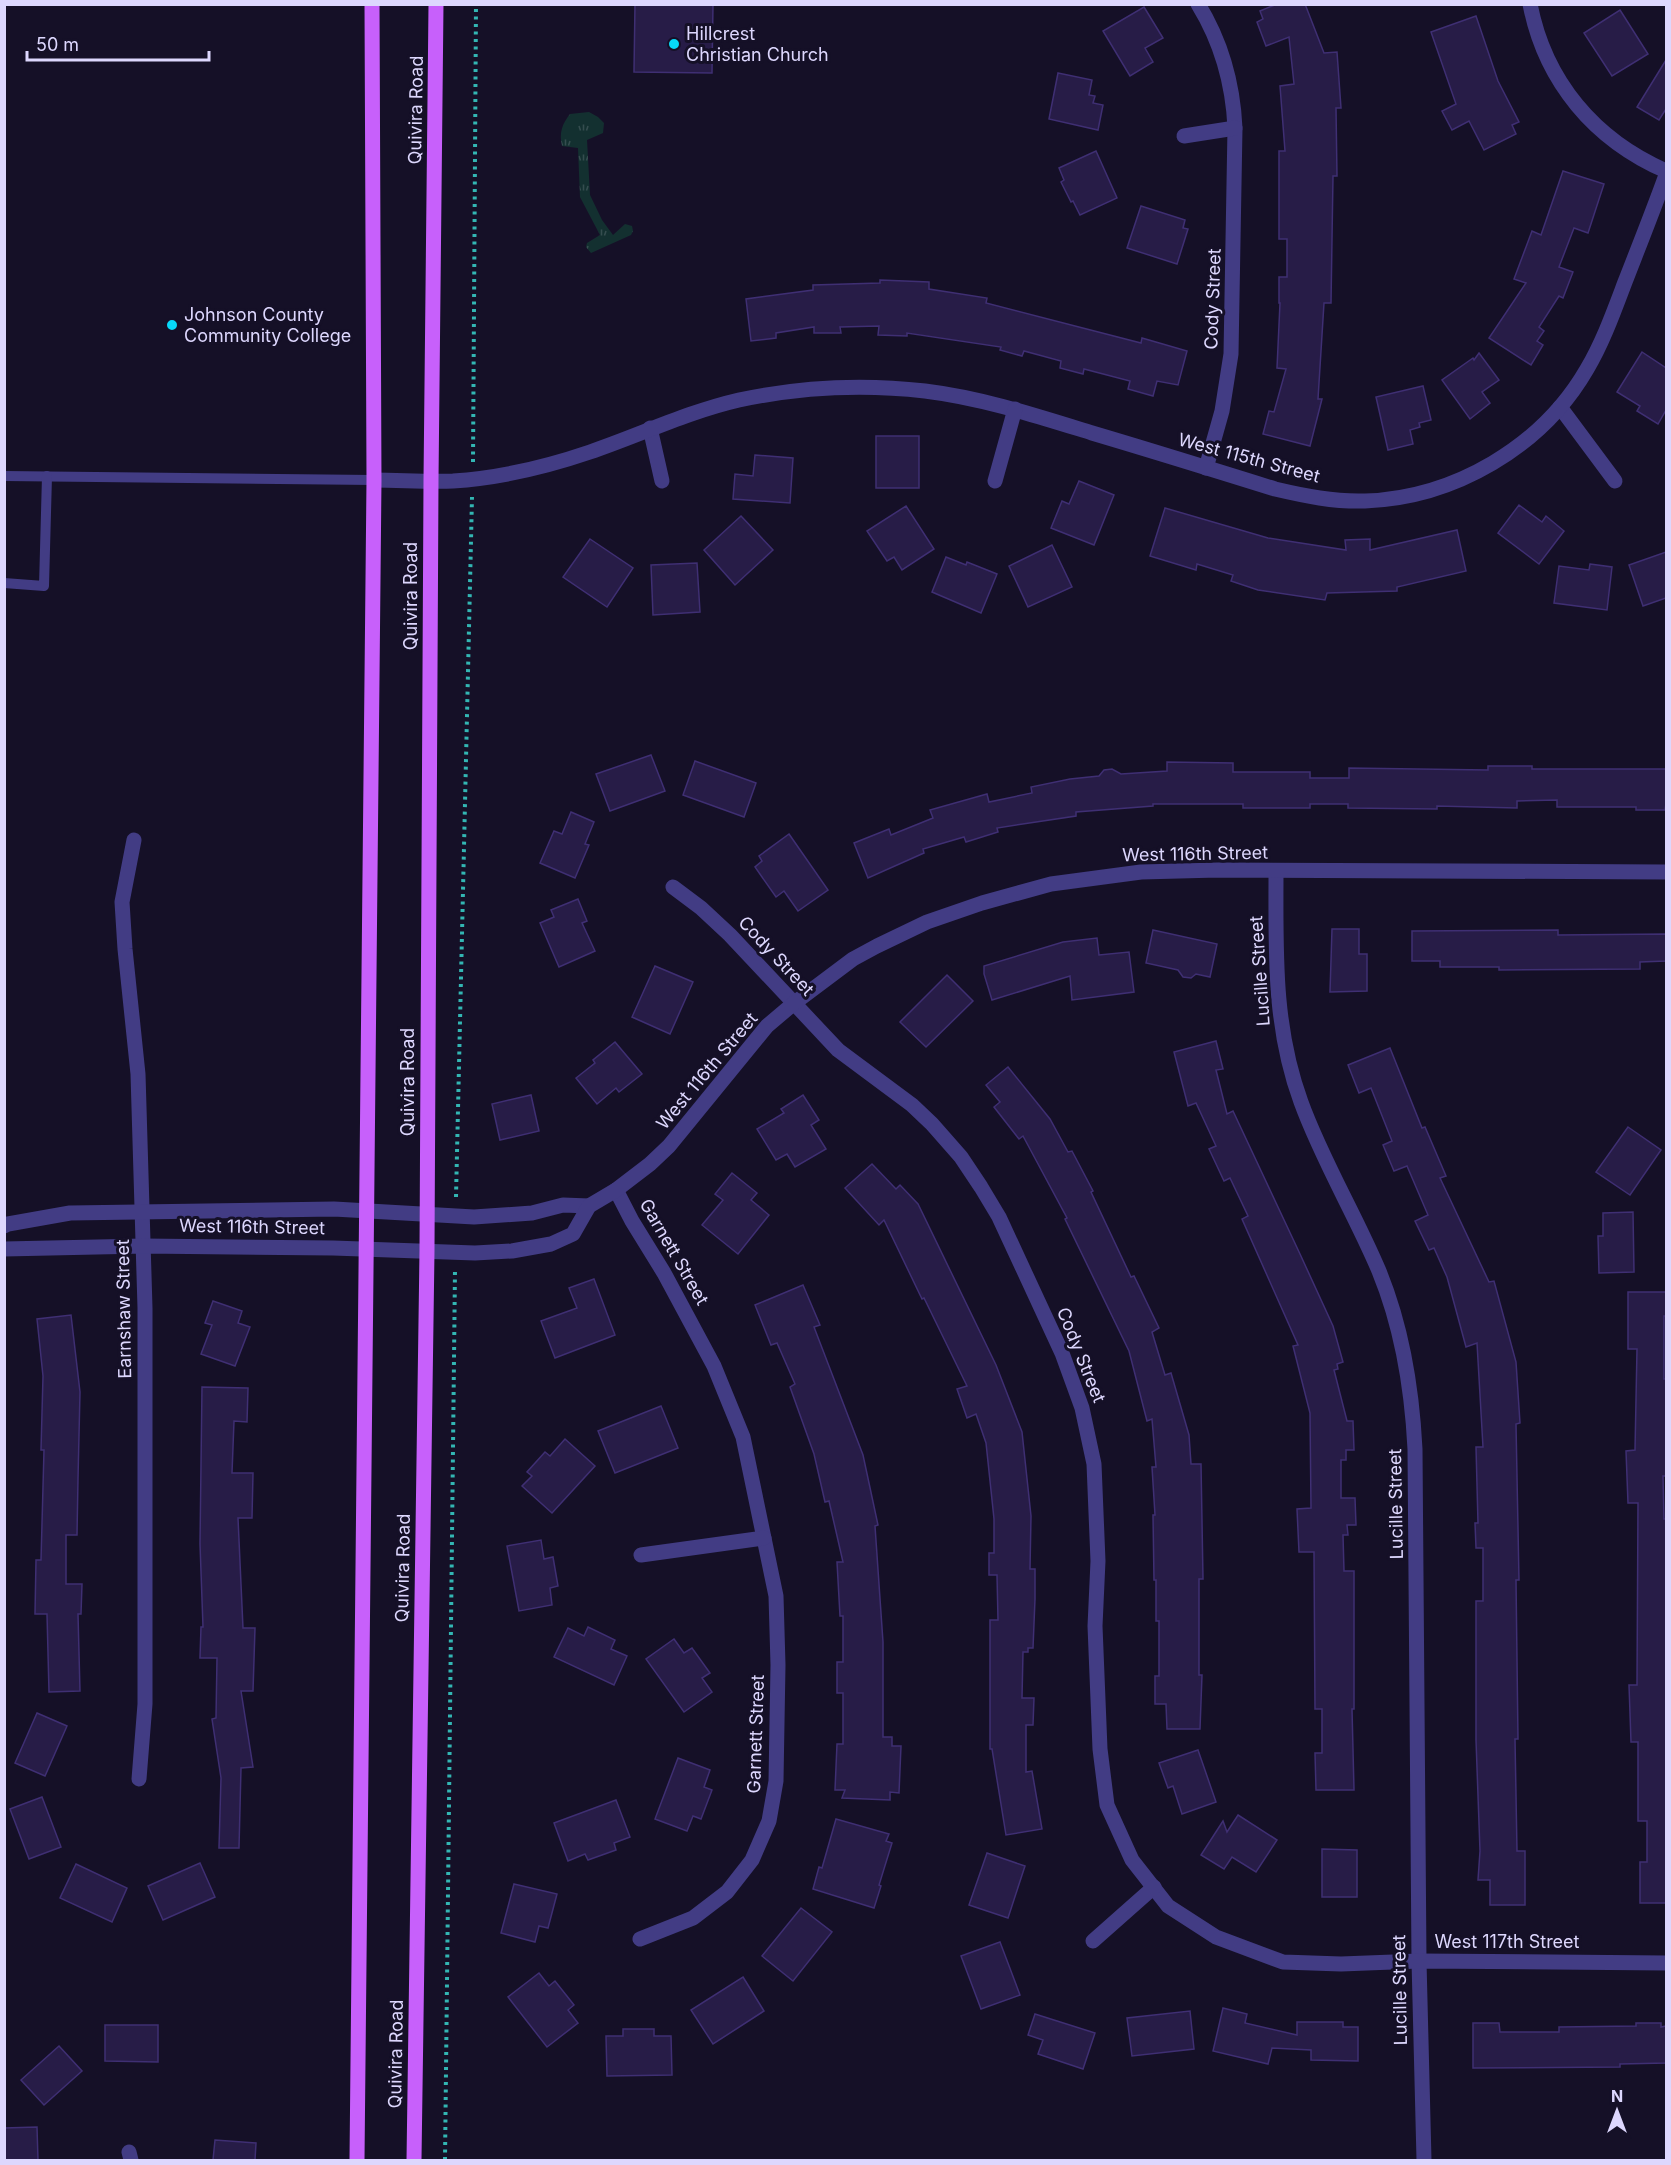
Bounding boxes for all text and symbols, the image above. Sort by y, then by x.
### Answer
place label: Hillcrest Christian Church [686,23,829,65]
scale bar [27,24,208,62]
text: 50 m [36,34,79,55]
marker: Hillcrest Christian Church [667,37,681,51]
street label: Quivira Road [404,56,427,164]
street label: Cody Street [1200,248,1225,350]
place label: Johnson County Community College [184,304,351,346]
marker: Johnson County Community College [165,318,179,332]
street label: West 115th Street [1176,429,1322,487]
street label: Quivira Road [400,542,421,650]
street label: West 116th Street [1122,842,1268,865]
street label: Cody Street [734,912,819,1000]
street label: Lucille Street [1245,915,1274,1027]
street label: West 116th Street [652,1008,762,1133]
street label: Quivira Road [397,1028,418,1136]
street label: Garnett Street [636,1195,713,1309]
street label: West 116th Street [179,1215,325,1238]
street label: Earnshaw Street [112,1239,135,1379]
street label: Cody Street [1053,1304,1110,1406]
street label: Lucille Street [1384,1448,1407,1559]
street label: Quivira Road [391,1514,414,1622]
street label: Garnett Street [743,1674,768,1794]
street label: West 117th Street [1435,1931,1580,1952]
street label: Lucille Street [1388,1934,1411,2045]
street label: Quivira Road [384,2000,407,2108]
north arrow [1587,2081,1647,2141]
text: N [1611,2086,1623,2106]

